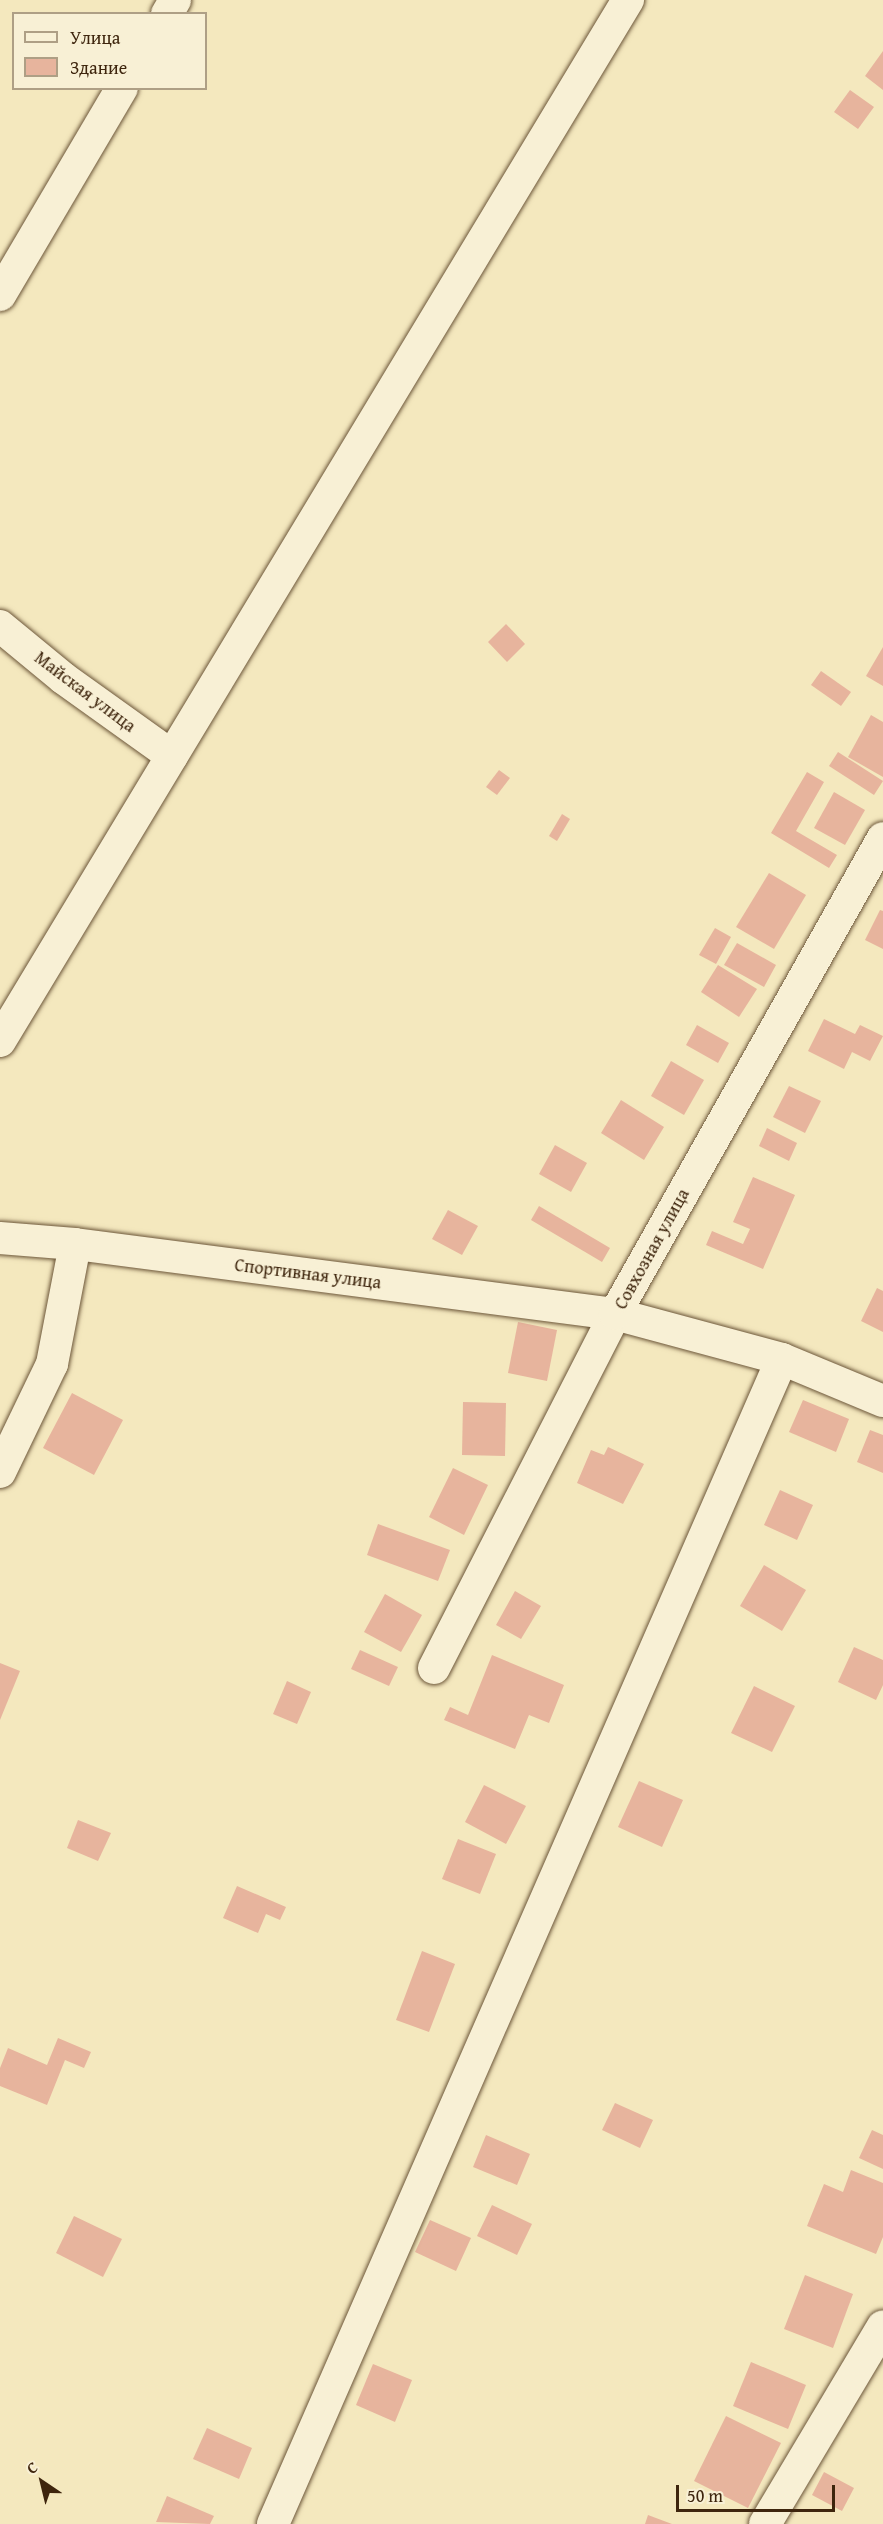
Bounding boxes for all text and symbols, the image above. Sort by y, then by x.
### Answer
legend [12,12,207,90]
text: Улица [70,24,120,51]
text: Здание [70,54,127,81]
street label: Майская улица [30,647,140,737]
street label: Совхозная улица [610,1185,694,1313]
street label: Спортивная улица [233,1254,383,1294]
north arrow [12,2452,72,2512]
text: С [21,2455,42,2480]
scale bar [679,2473,838,2511]
text: 50 m [687,2482,723,2509]

